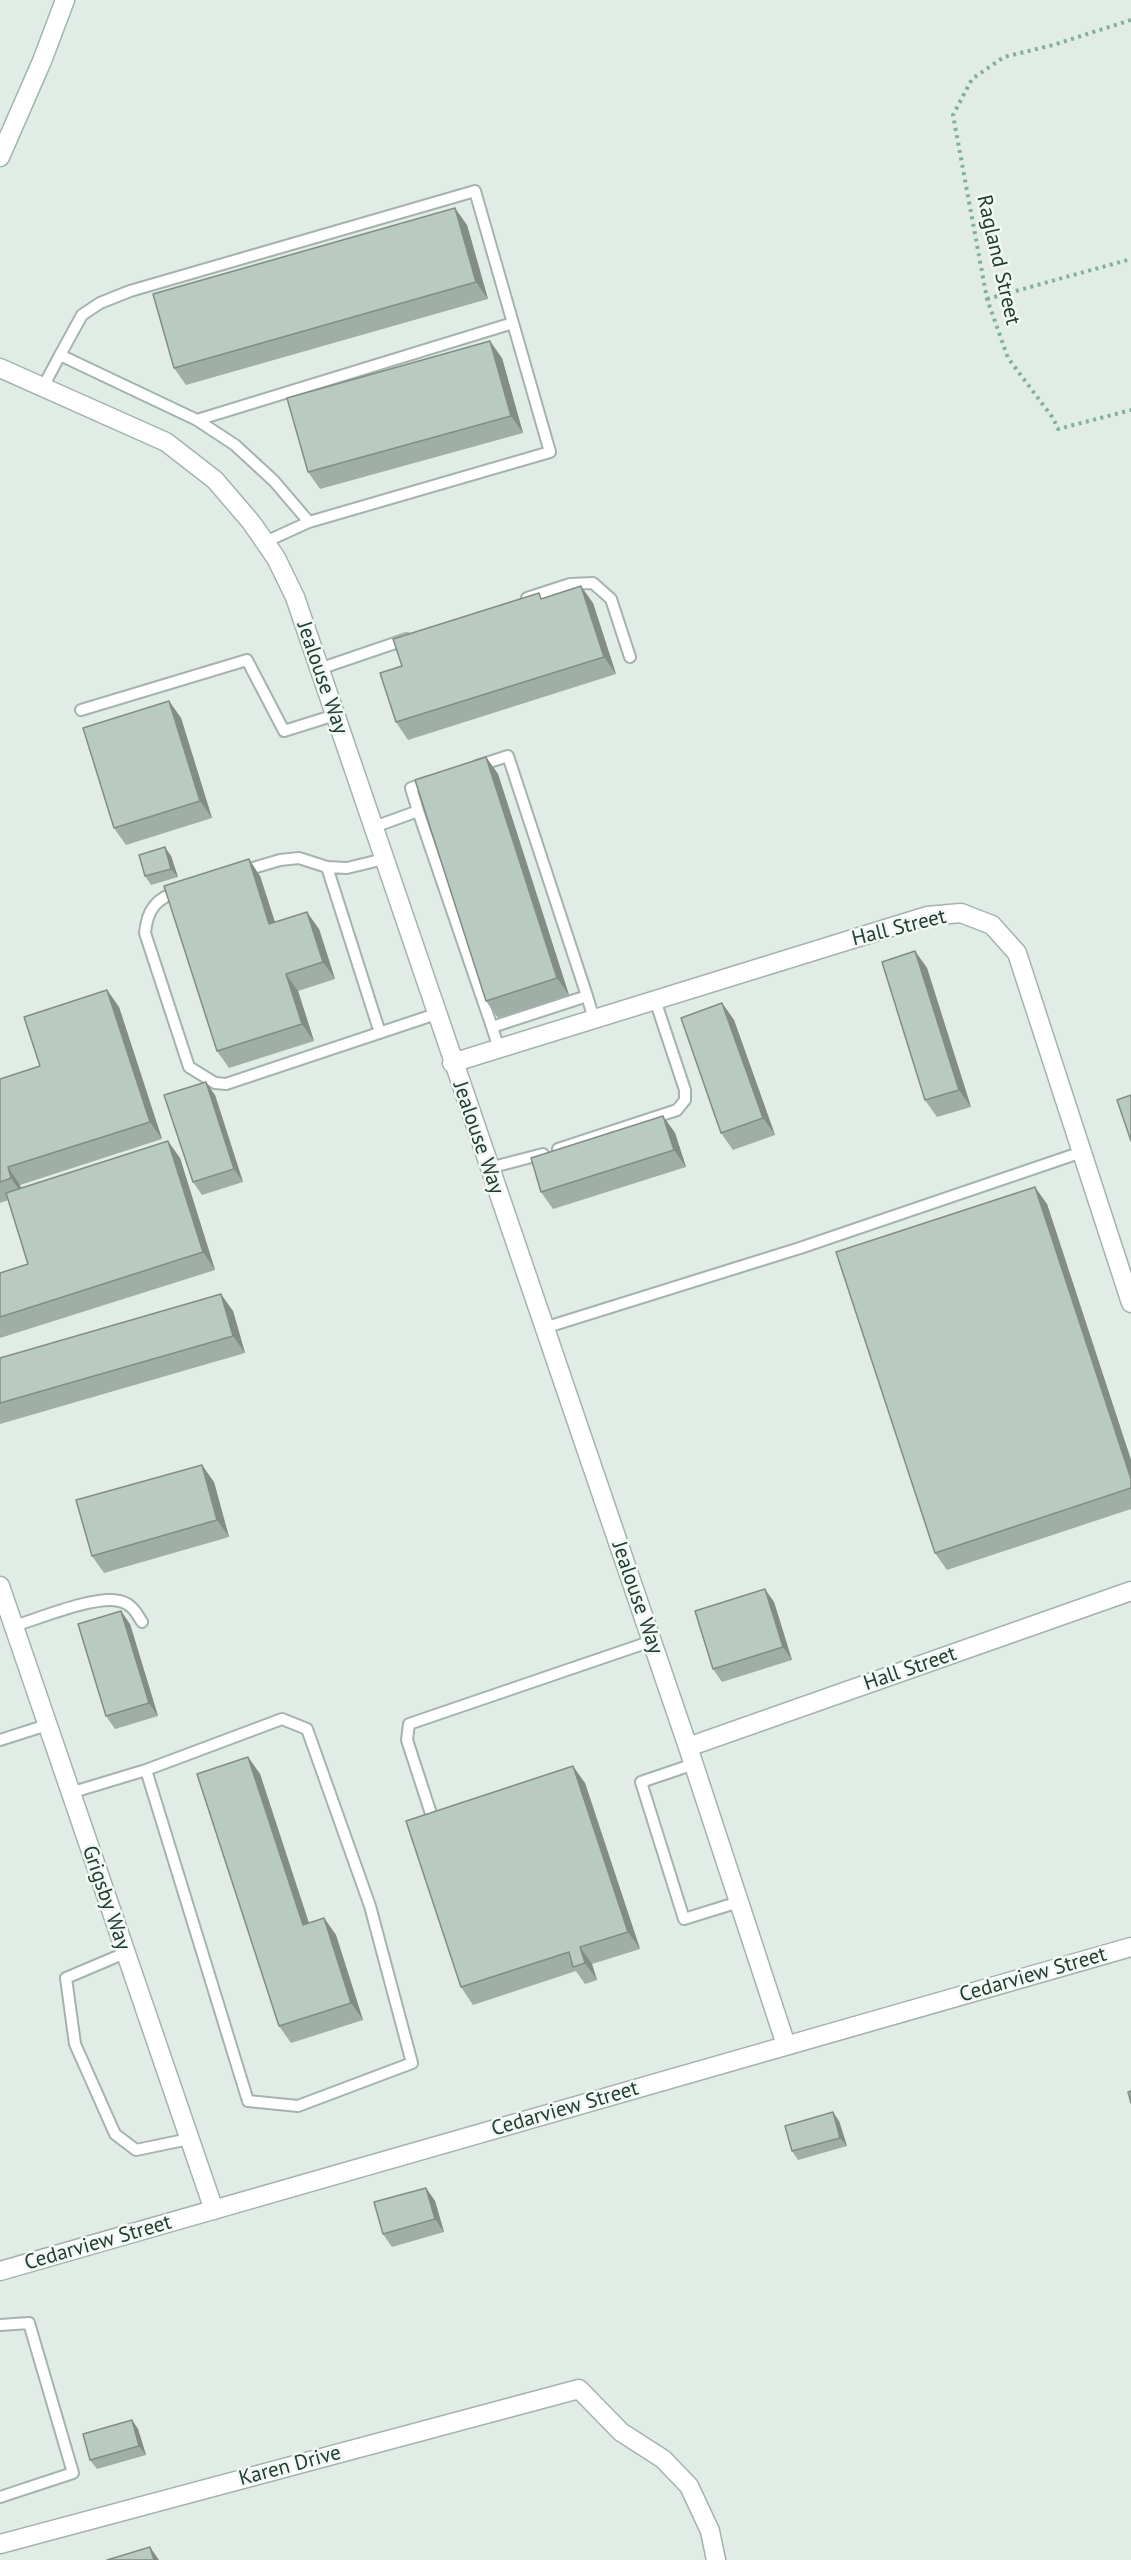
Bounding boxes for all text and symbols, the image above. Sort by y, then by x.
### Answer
street label: Ragland Street [971,193,1025,327]
street label: Jealouse Way [291,618,353,738]
street label: Hall Street [849,904,949,952]
street label: Jealouse Way [447,1078,509,1198]
street label: Jealouse Way [606,1538,668,1658]
street label: Hall Street [860,1641,960,1697]
street label: Grigsby Way [76,1842,136,1954]
street label: Cedarview Street [957,1942,1109,2008]
street label: Cedarview Street [489,2076,641,2142]
street label: Cedarview Street [22,2210,174,2276]
street label: Karen Drive [236,2440,344,2492]

